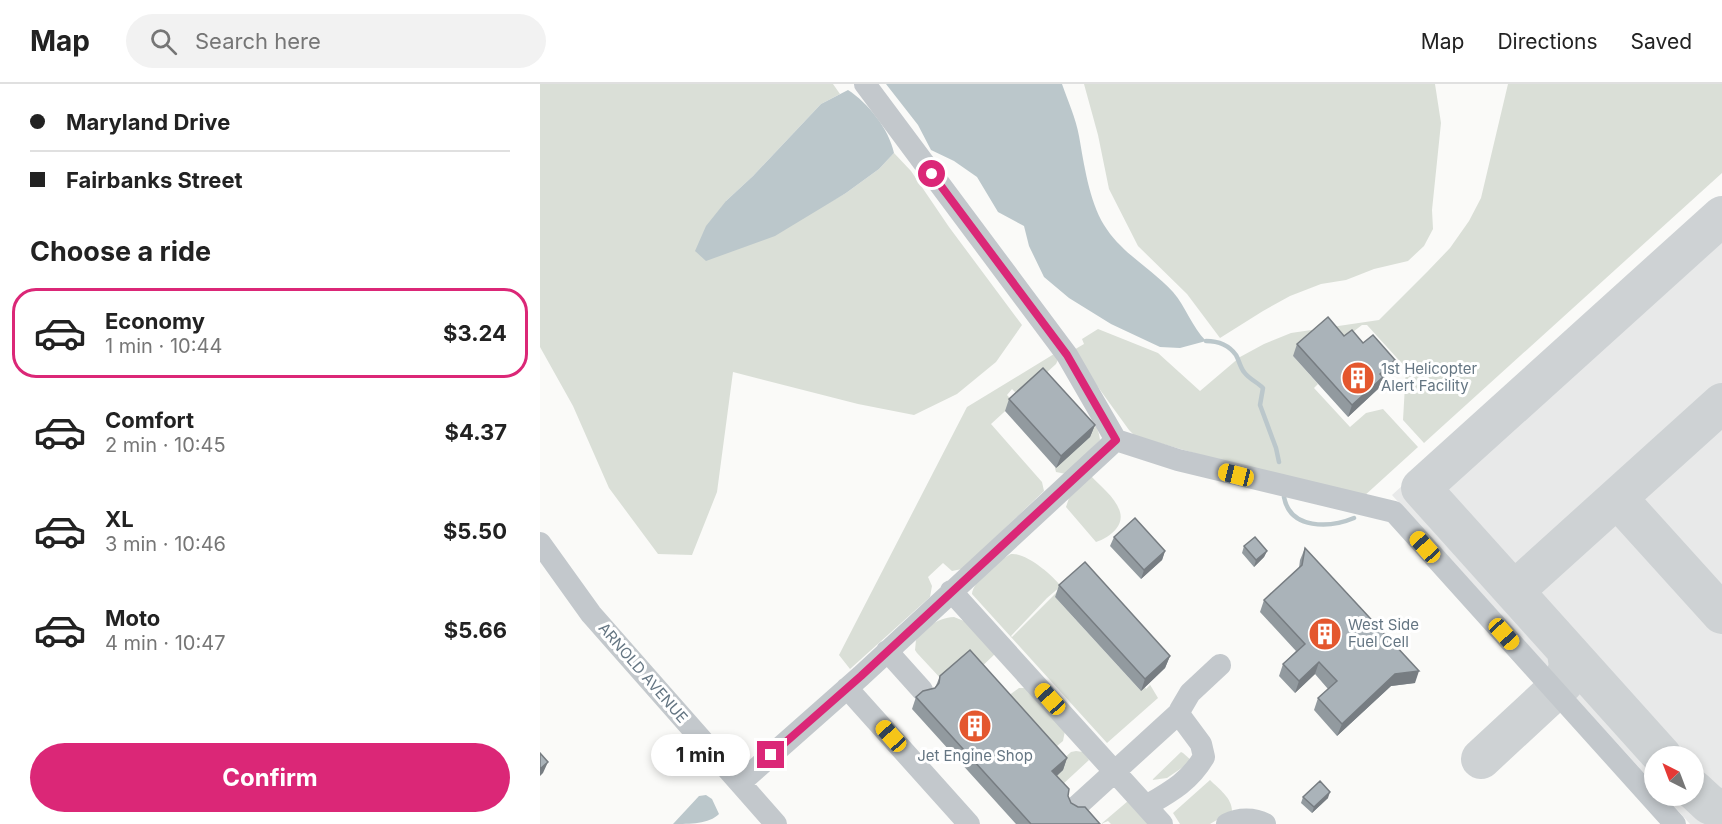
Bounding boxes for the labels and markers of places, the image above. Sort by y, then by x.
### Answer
place label: 1st Helicopter Alert Facility [1381,359,1478,395]
building icon: 1st Helicopter Alert Facility [1340,360,1376,396]
place label: West Side Fuel Cell [1348,615,1419,651]
building icon: West Side Fuel Cell [1307,616,1343,652]
building icon: Jet Engine Shop [957,708,993,744]
place label: Jet Engine Shop [917,746,1033,765]

